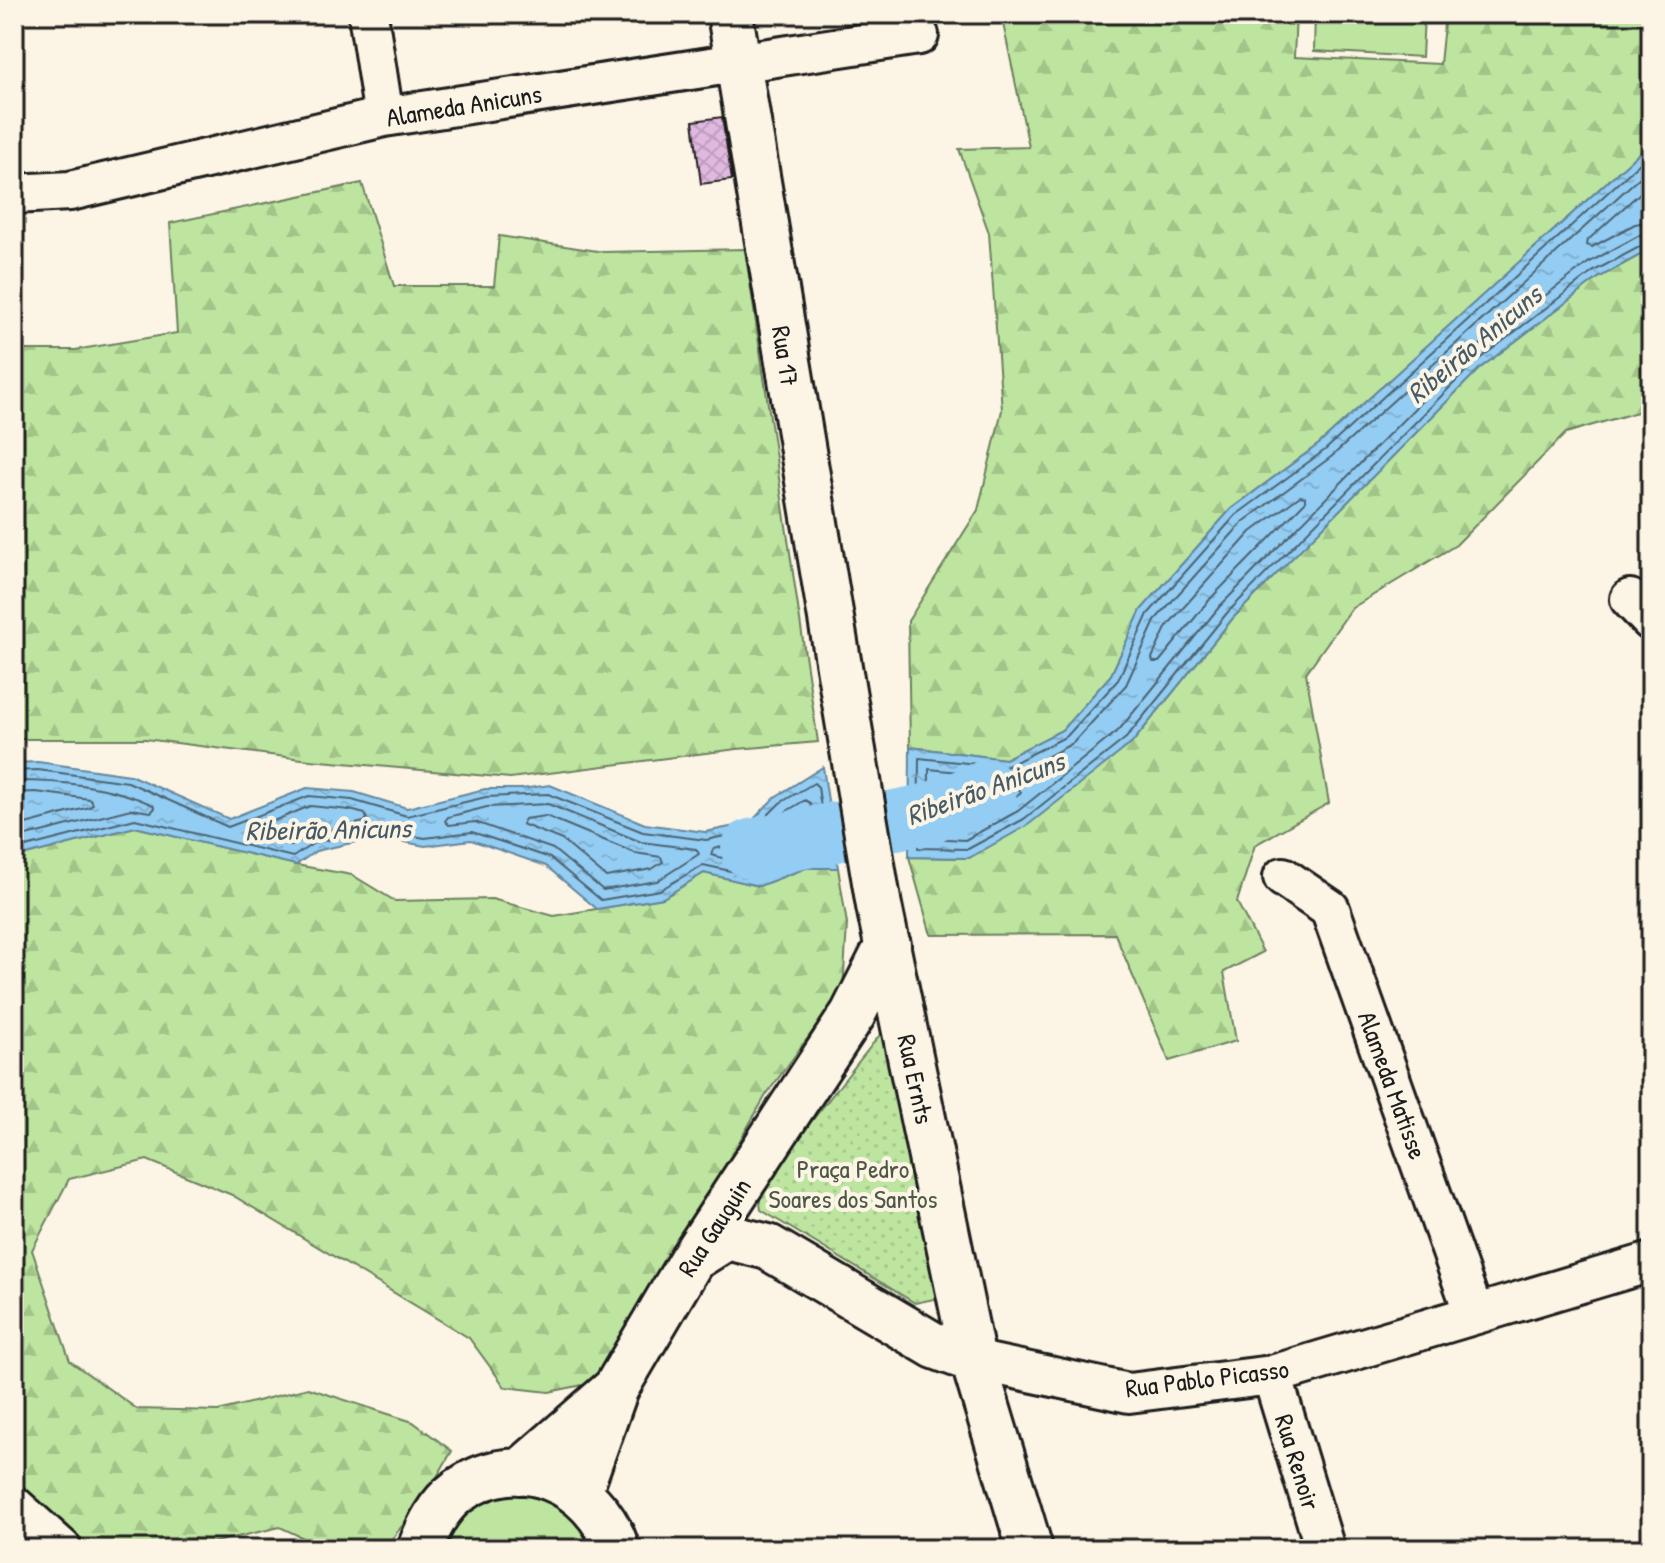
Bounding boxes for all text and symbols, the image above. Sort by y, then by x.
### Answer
street label: Alameda Anicuns [384,75,544,135]
water label: Ribeirão Anicuns [1398,275,1551,412]
street label: Rua 17 [764,323,808,389]
water label: Ribeirão Anicuns [901,741,1071,834]
water label: Ribeirão Anicuns [245,809,413,849]
street label: Alameda Matisse [1350,1006,1436,1164]
street label: Rua Ernts [889,1031,943,1127]
park label: Praça Pedro Soares dos Santos [769,1151,937,1216]
street label: Rua Gauguin [669,1171,759,1283]
street label: Rua Pablo Picasso [1123,1351,1291,1405]
street label: Rua Renoir [1267,1410,1329,1514]

